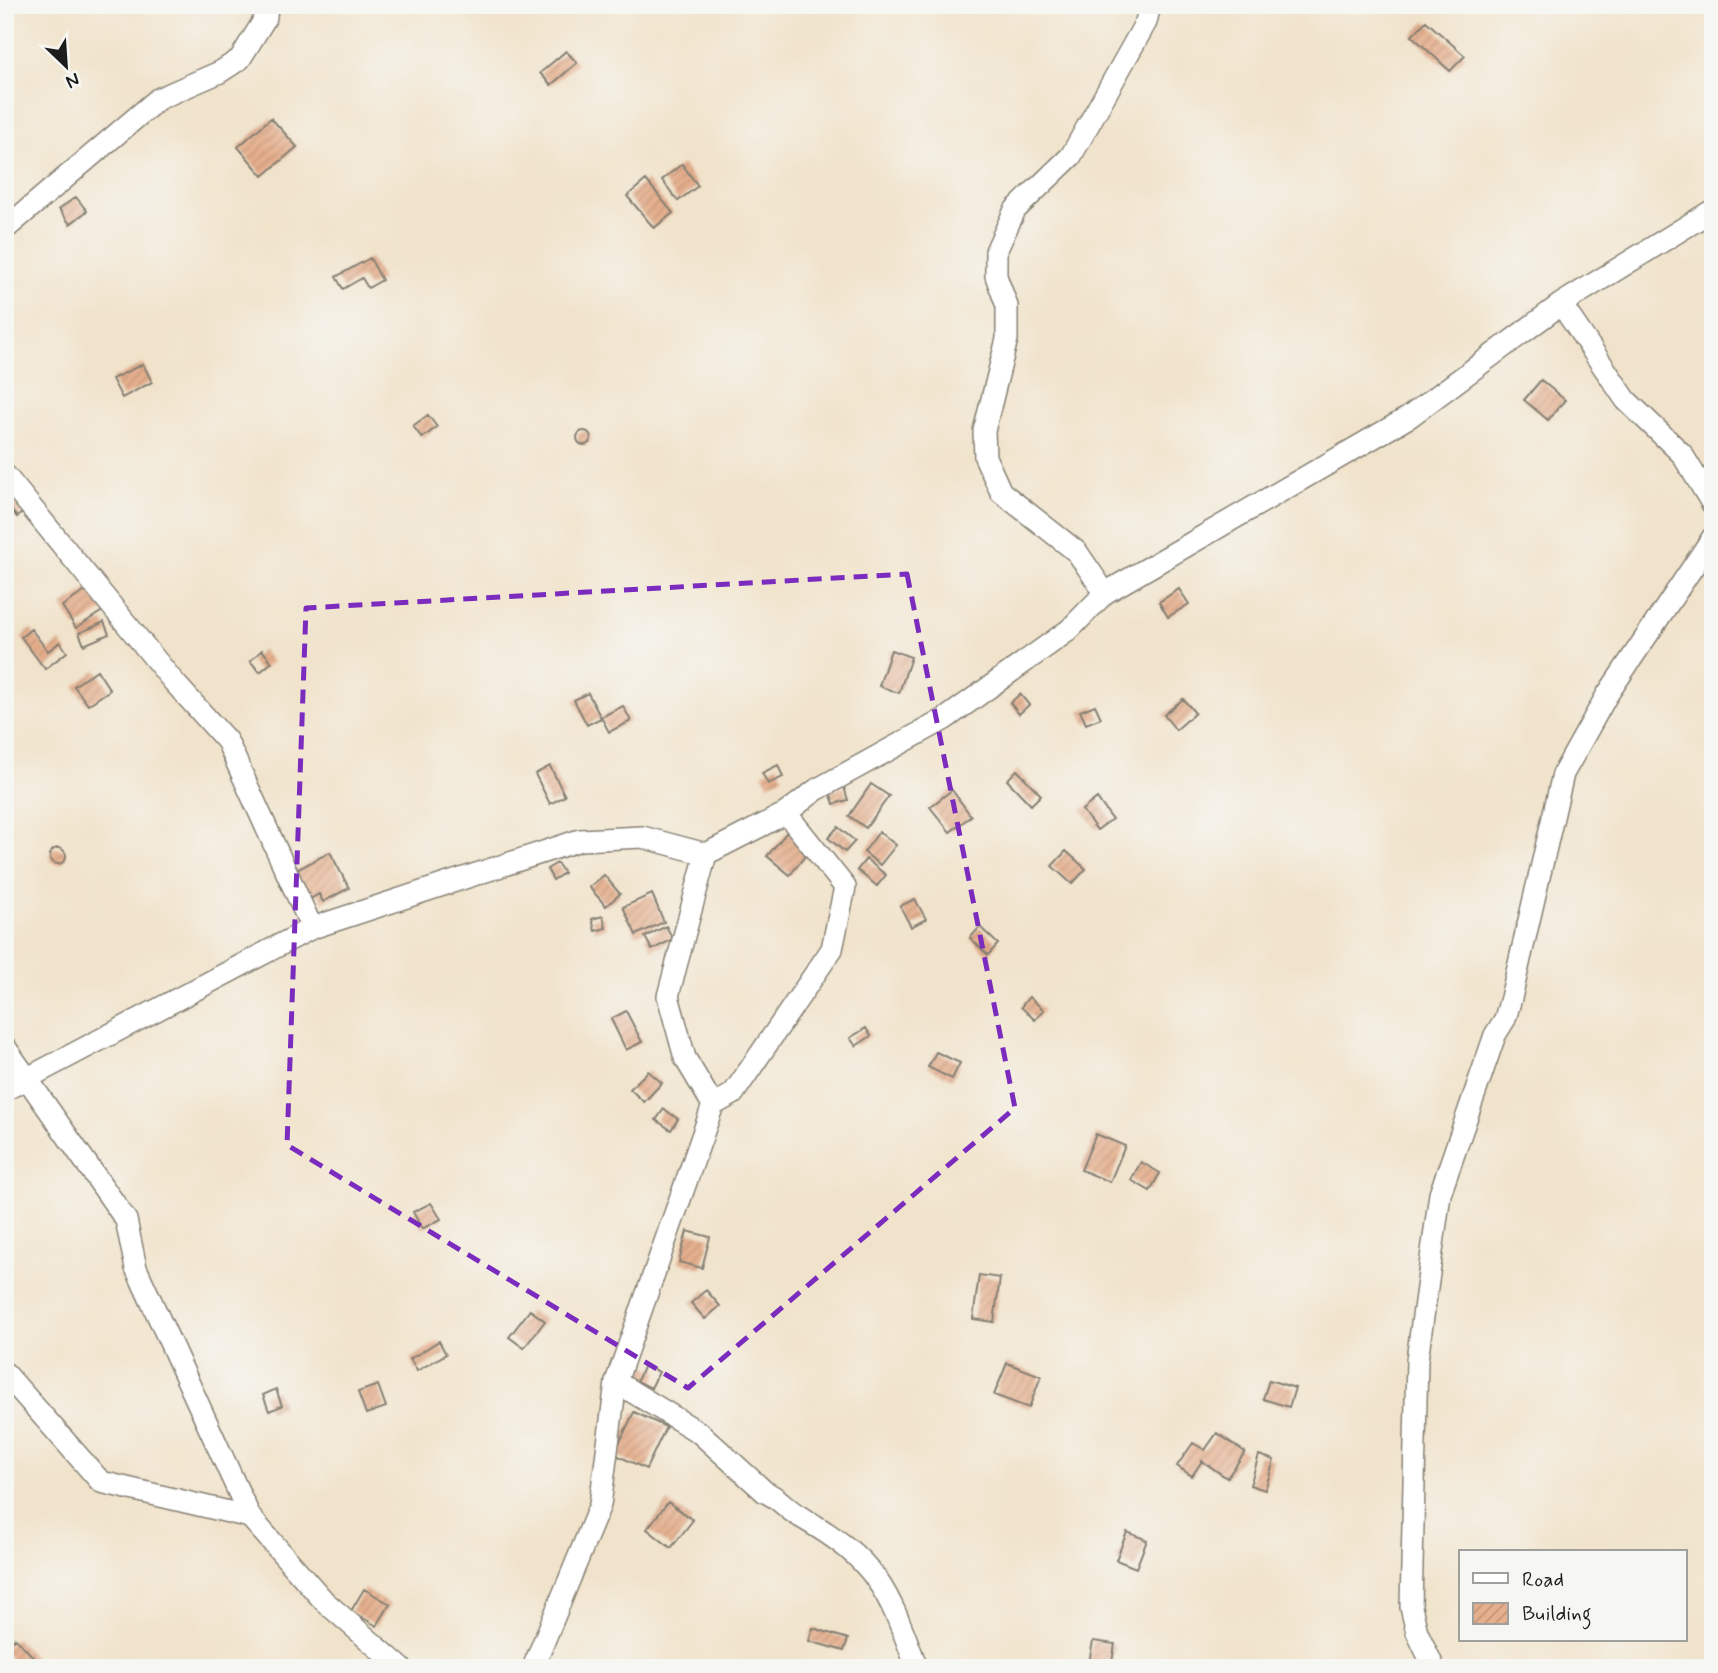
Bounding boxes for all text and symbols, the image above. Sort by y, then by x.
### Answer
north arrow [32,32,102,102]
text: N [62,66,84,94]
legend [1459,1550,1686,1642]
text: Road [1522,1566,1564,1594]
text: Building [1522,1600,1592,1630]

